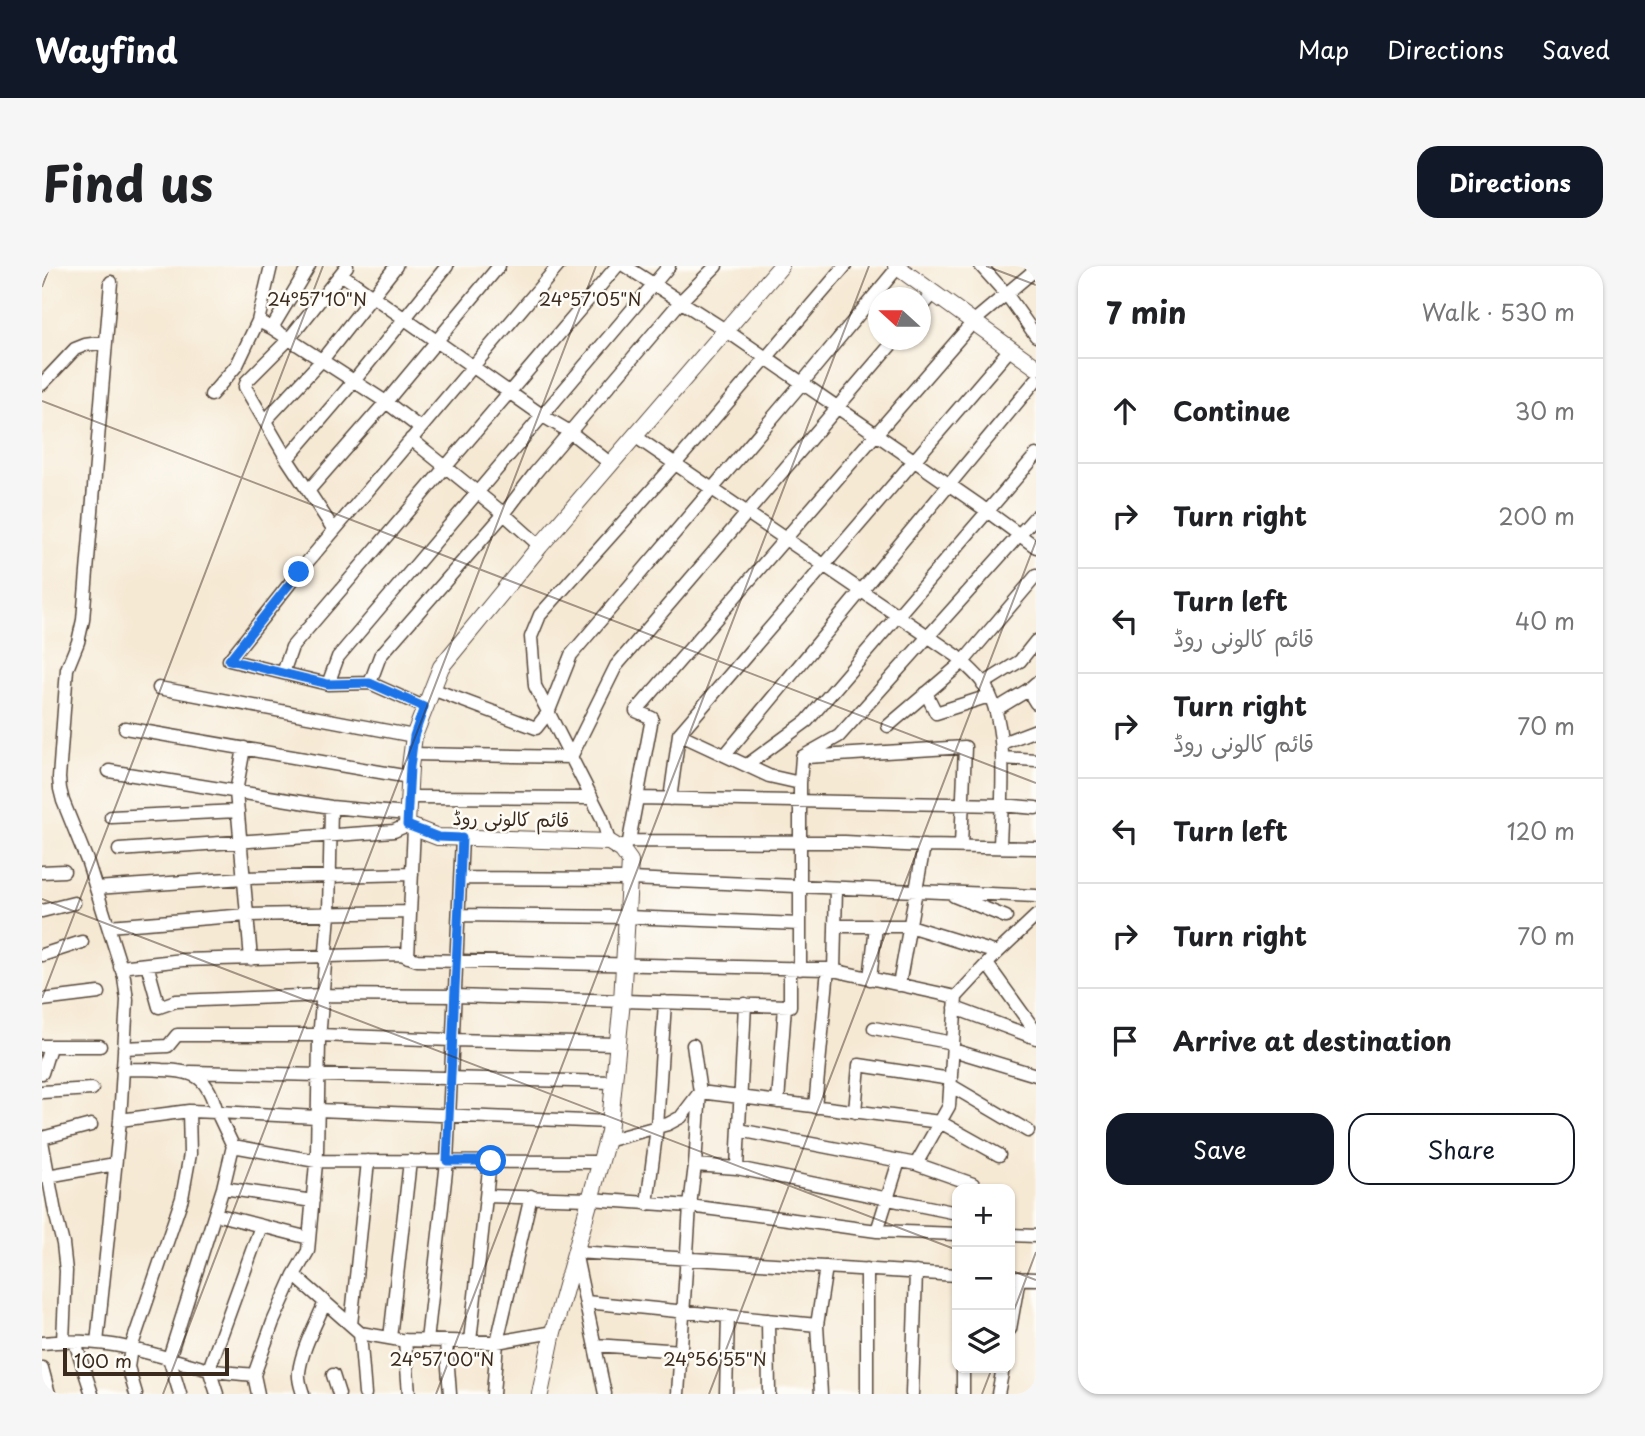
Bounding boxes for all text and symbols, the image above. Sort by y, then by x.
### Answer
text: Wayfind [35,24,178,74]
text: Map [1298,31,1349,67]
text: Directions [1387,31,1504,67]
text: Saved [1542,31,1610,67]
text: Find us [42,145,213,219]
button: Directions [1417,146,1603,218]
text: 24°57'10"N [267,285,367,312]
text: 24°57'05"N [538,285,642,312]
north arrow [868,287,931,350]
text: 7 min [1106,289,1187,334]
text: Walk · 530 m [1422,294,1575,329]
text: Continue [1173,391,1290,430]
icon: ahead [1106,392,1144,430]
text: 30 m [1514,393,1575,428]
text: Turn right [1173,496,1307,535]
icon: right [1106,497,1144,535]
text: 200 m [1498,498,1575,533]
route end [283,556,314,587]
text: Turn left [1173,581,1288,620]
icon: left [1106,602,1144,640]
text: 40 m [1515,603,1575,638]
text: قائم کالونی روڈ [1173,620,1314,655]
text: Turn right [1173,686,1307,725]
icon: right [1106,707,1144,745]
text: 70 m [1517,708,1575,743]
text: قائم کالونی روڈ [1173,725,1314,760]
street label: قائم کالونی روڈ [452,803,570,835]
text: Turn left [1173,811,1288,850]
icon: left [1106,812,1144,850]
text: 120 m [1507,813,1575,848]
text: Turn right [1173,916,1307,955]
icon: right [1106,917,1144,955]
text: 70 m [1517,918,1575,953]
text: Arrive at destination [1173,1021,1452,1060]
icon: arrive [1106,1022,1144,1060]
button: Save [1106,1113,1334,1185]
button: Share [1348,1113,1575,1185]
route start [475,1145,506,1176]
map controls [952,1184,1015,1373]
button: + [952,1184,1015,1247]
button: − [952,1247,1015,1310]
button: layers [952,1310,1015,1373]
scale bar [63,1345,229,1377]
text: 24°57'00"N [390,1345,494,1372]
text: 24°56'55"N [663,1345,767,1372]
text: 100 m [74,1346,132,1374]

